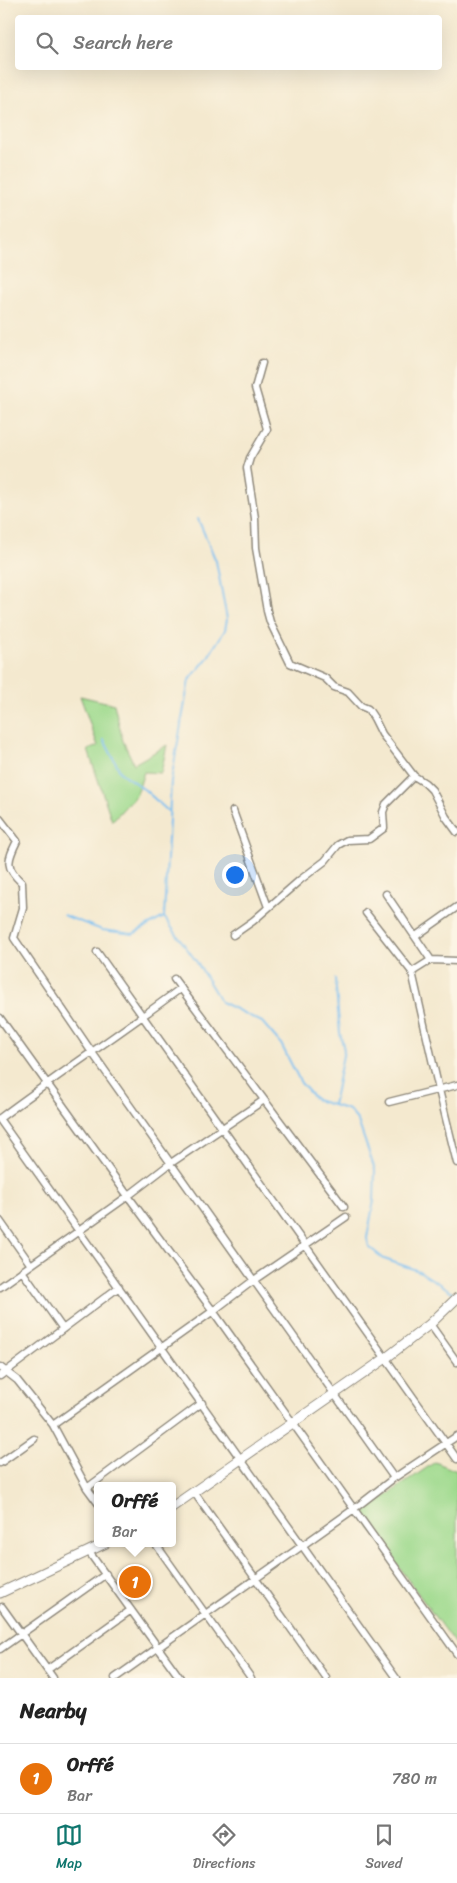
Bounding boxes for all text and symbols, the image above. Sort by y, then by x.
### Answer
search box [15,15,442,70]
text: Search here [73,26,173,59]
icon: search [33,29,61,57]
your location [222,862,248,888]
popup [94,1482,176,1547]
text: Orffé [112,1484,158,1517]
text: Bar [112,1517,136,1546]
pin: 1 [119,1563,151,1601]
text: Nearby [20,1692,86,1730]
text: Orffé [67,1748,114,1781]
text: 1 [33,1764,39,1793]
text: 780 m [392,1764,437,1793]
text: Bar [67,1781,92,1810]
tab: Map [55,1821,83,1876]
tab: Directions [193,1821,255,1876]
tab: Saved [365,1821,402,1876]

